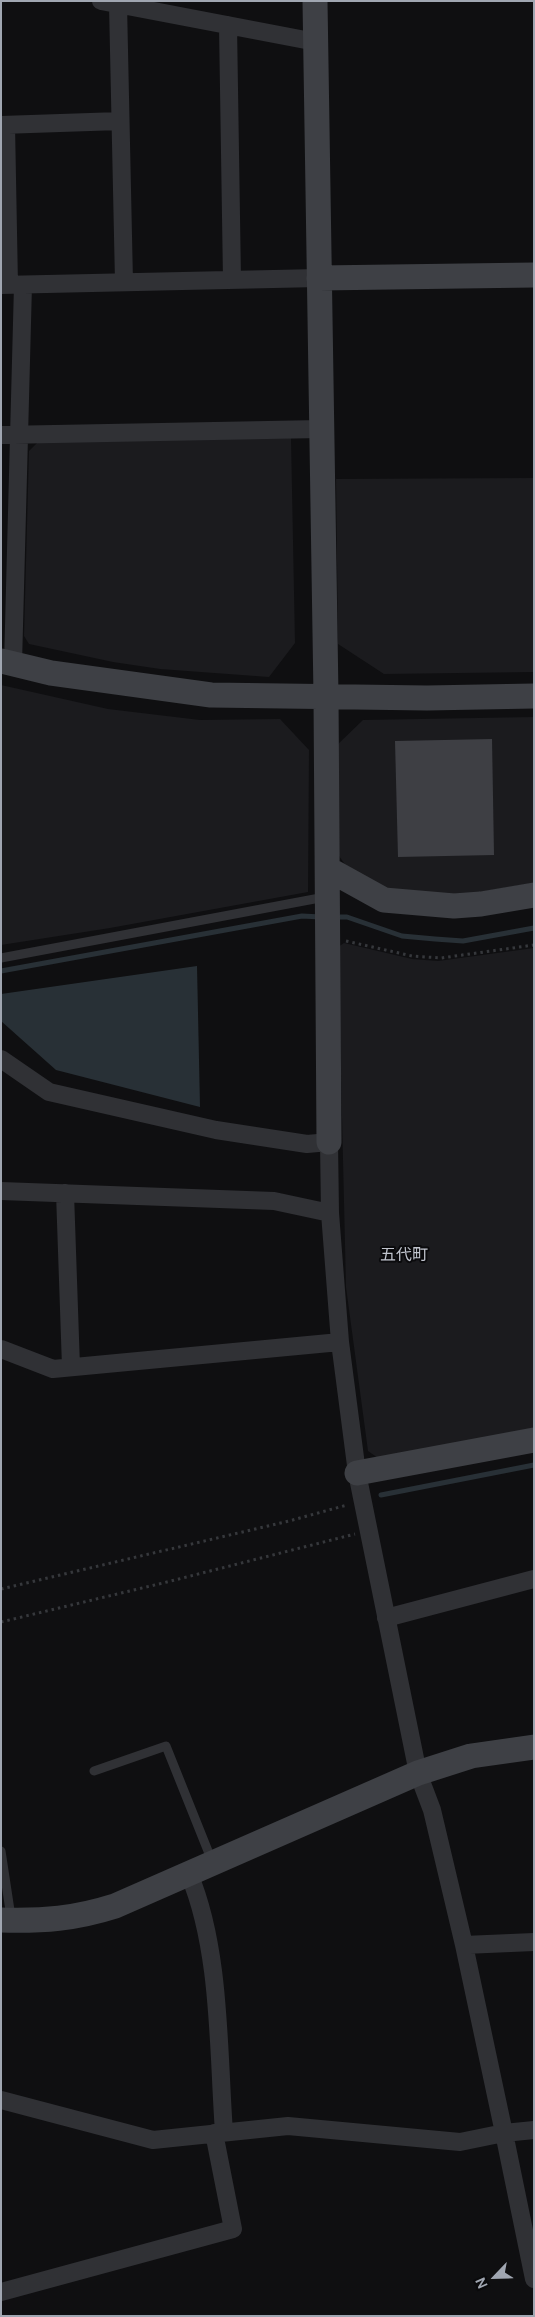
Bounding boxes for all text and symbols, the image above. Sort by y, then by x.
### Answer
district label: 五代町 [380,1246,428,1266]
north arrow [470,2252,520,2302]
text: N [471,2275,492,2291]

